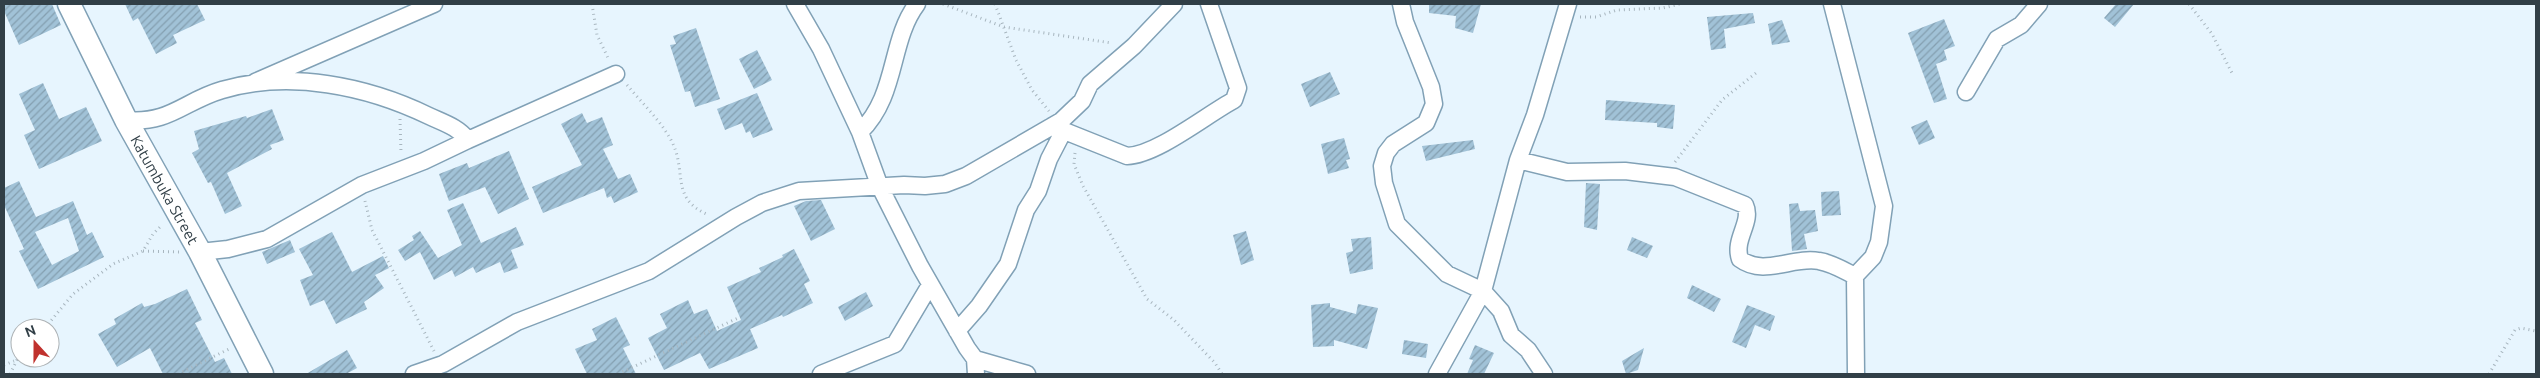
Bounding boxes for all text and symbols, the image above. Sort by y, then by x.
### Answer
street label: Katumbuka Street [128,132,202,247]
north arrow [10,318,60,368]
text: N [23,322,38,340]

